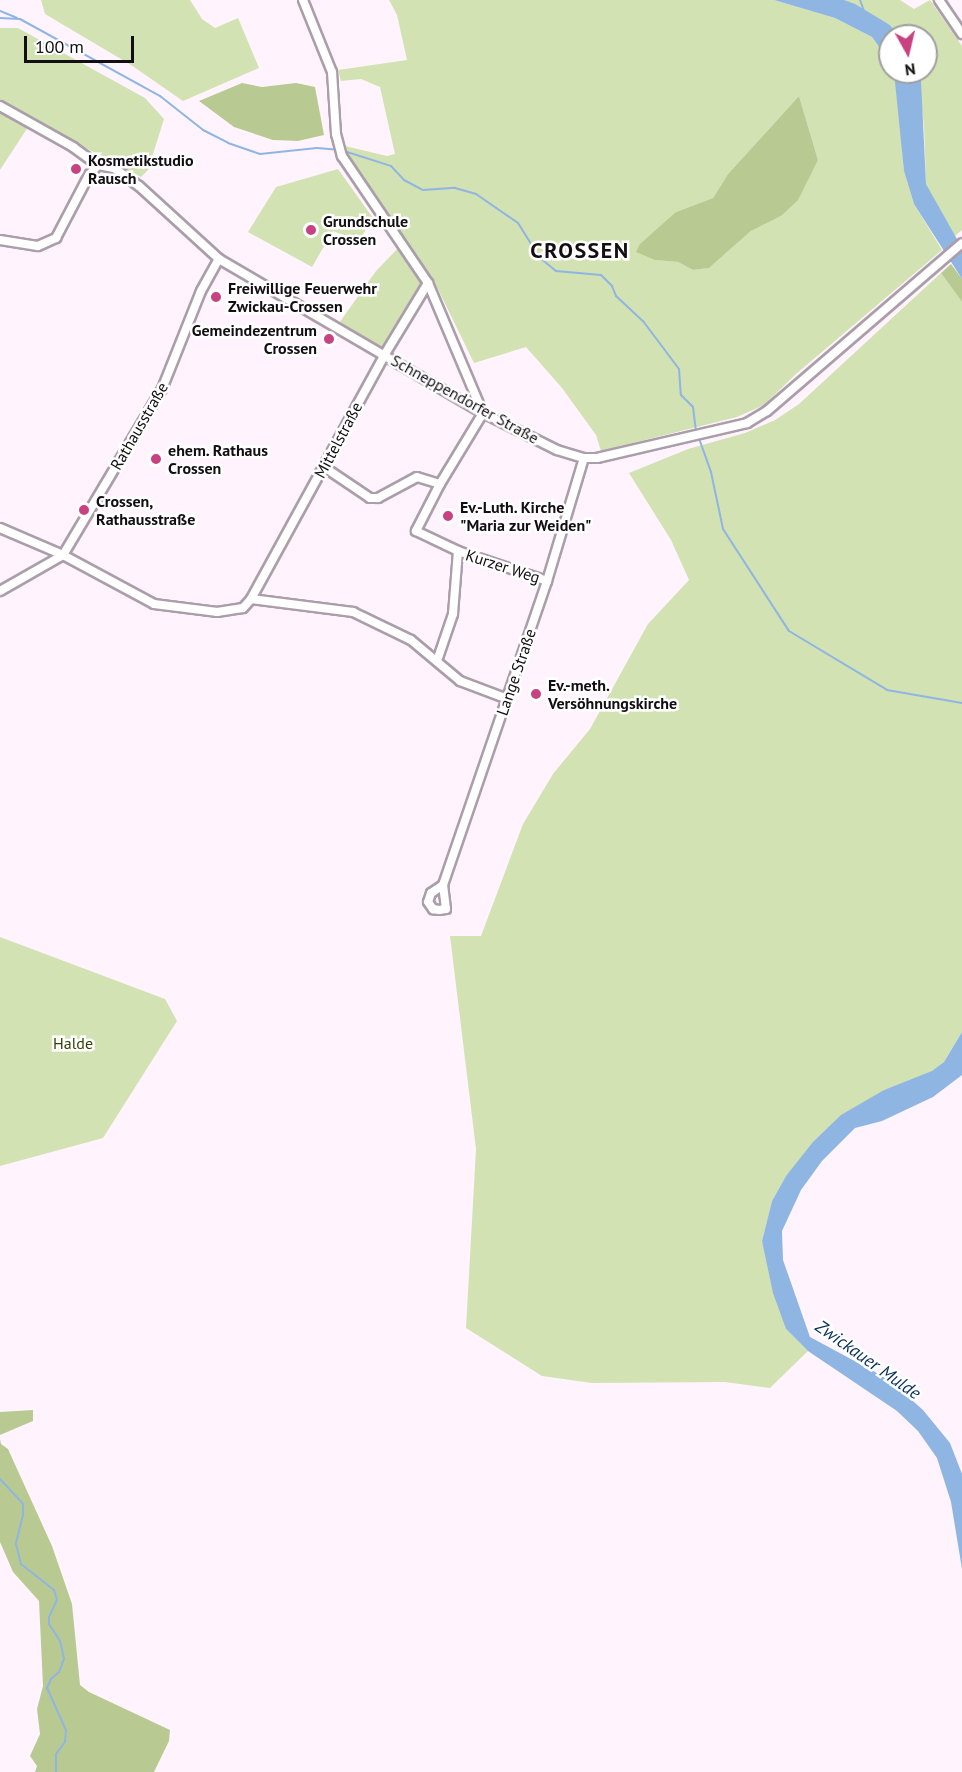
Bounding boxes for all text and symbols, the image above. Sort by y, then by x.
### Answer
scale bar [27,24,136,62]
north arrow [878,24,938,84]
text: 100 m [35,35,84,58]
text: N [904,59,917,80]
place label: Kosmetikstudio Rausch [88,150,194,188]
marker: Kosmetikstudio Rausch [69,162,83,176]
place label: Grundschule Crossen [323,211,408,249]
marker: Grundschule Crossen [304,223,318,237]
district label: CROSSEN [530,238,630,264]
place label: Freiwillige Feuerwehr Zwickau-Crossen [228,278,377,316]
marker: Freiwillige Feuerwehr Zwickau-Crossen [209,290,223,304]
place label: Gemeindezentrum Crossen [192,320,317,358]
marker: Gemeindezentrum Crossen [322,332,336,346]
street label: Schneppendorfer Straße [388,350,542,448]
street label: Rathausstraße [106,379,172,473]
street label: Mittelstraße [310,399,366,481]
place label: ehem. Rathaus Crossen [168,440,269,478]
marker: ehem. Rathaus Crossen [149,452,163,466]
place label: Crossen, Rathausstraße [96,491,195,529]
place label: Ev.-Luth. Kirche "Maria zur Weiden" [460,497,592,535]
marker: Crossen, Rathausstraße [77,503,91,517]
marker: Ev.-Luth. Kirche "Maria zur Weiden" [441,509,455,523]
street label: Kurzer Weg [463,545,543,587]
street label: Lange Straße [492,626,540,718]
place label: Ev.-meth. Versöhnungskirche [548,675,677,713]
marker: Ev.-meth. Versöhnungskirche [529,687,543,701]
park label: Halde [53,1033,93,1053]
water label: Zwickauer Mulde [811,1316,925,1404]

